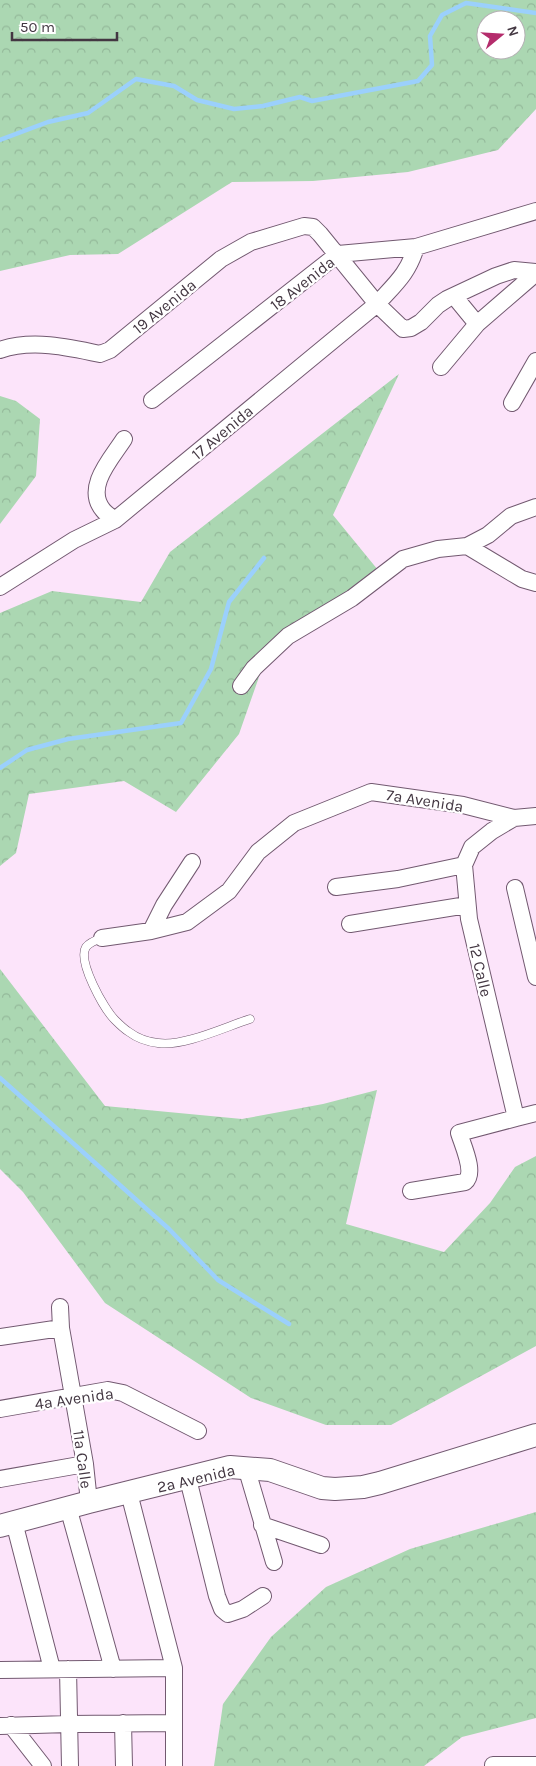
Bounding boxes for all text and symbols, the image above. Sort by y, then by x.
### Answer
scale bar [12,10,118,42]
north arrow [476,10,526,60]
text: 50 m [20,18,55,36]
text: N [503,24,523,39]
street label: 18 Avenida [266,252,338,315]
street label: 19 Avenida [129,275,200,338]
street label: 17 Avenida [188,401,257,464]
street label: 7a Avenida [385,785,465,816]
street label: 12 Calle [465,942,496,999]
street label: 4a Avenida [33,1384,115,1413]
street label: 11a Calle [69,1429,96,1490]
street label: 2a Avenida [155,1460,237,1497]

